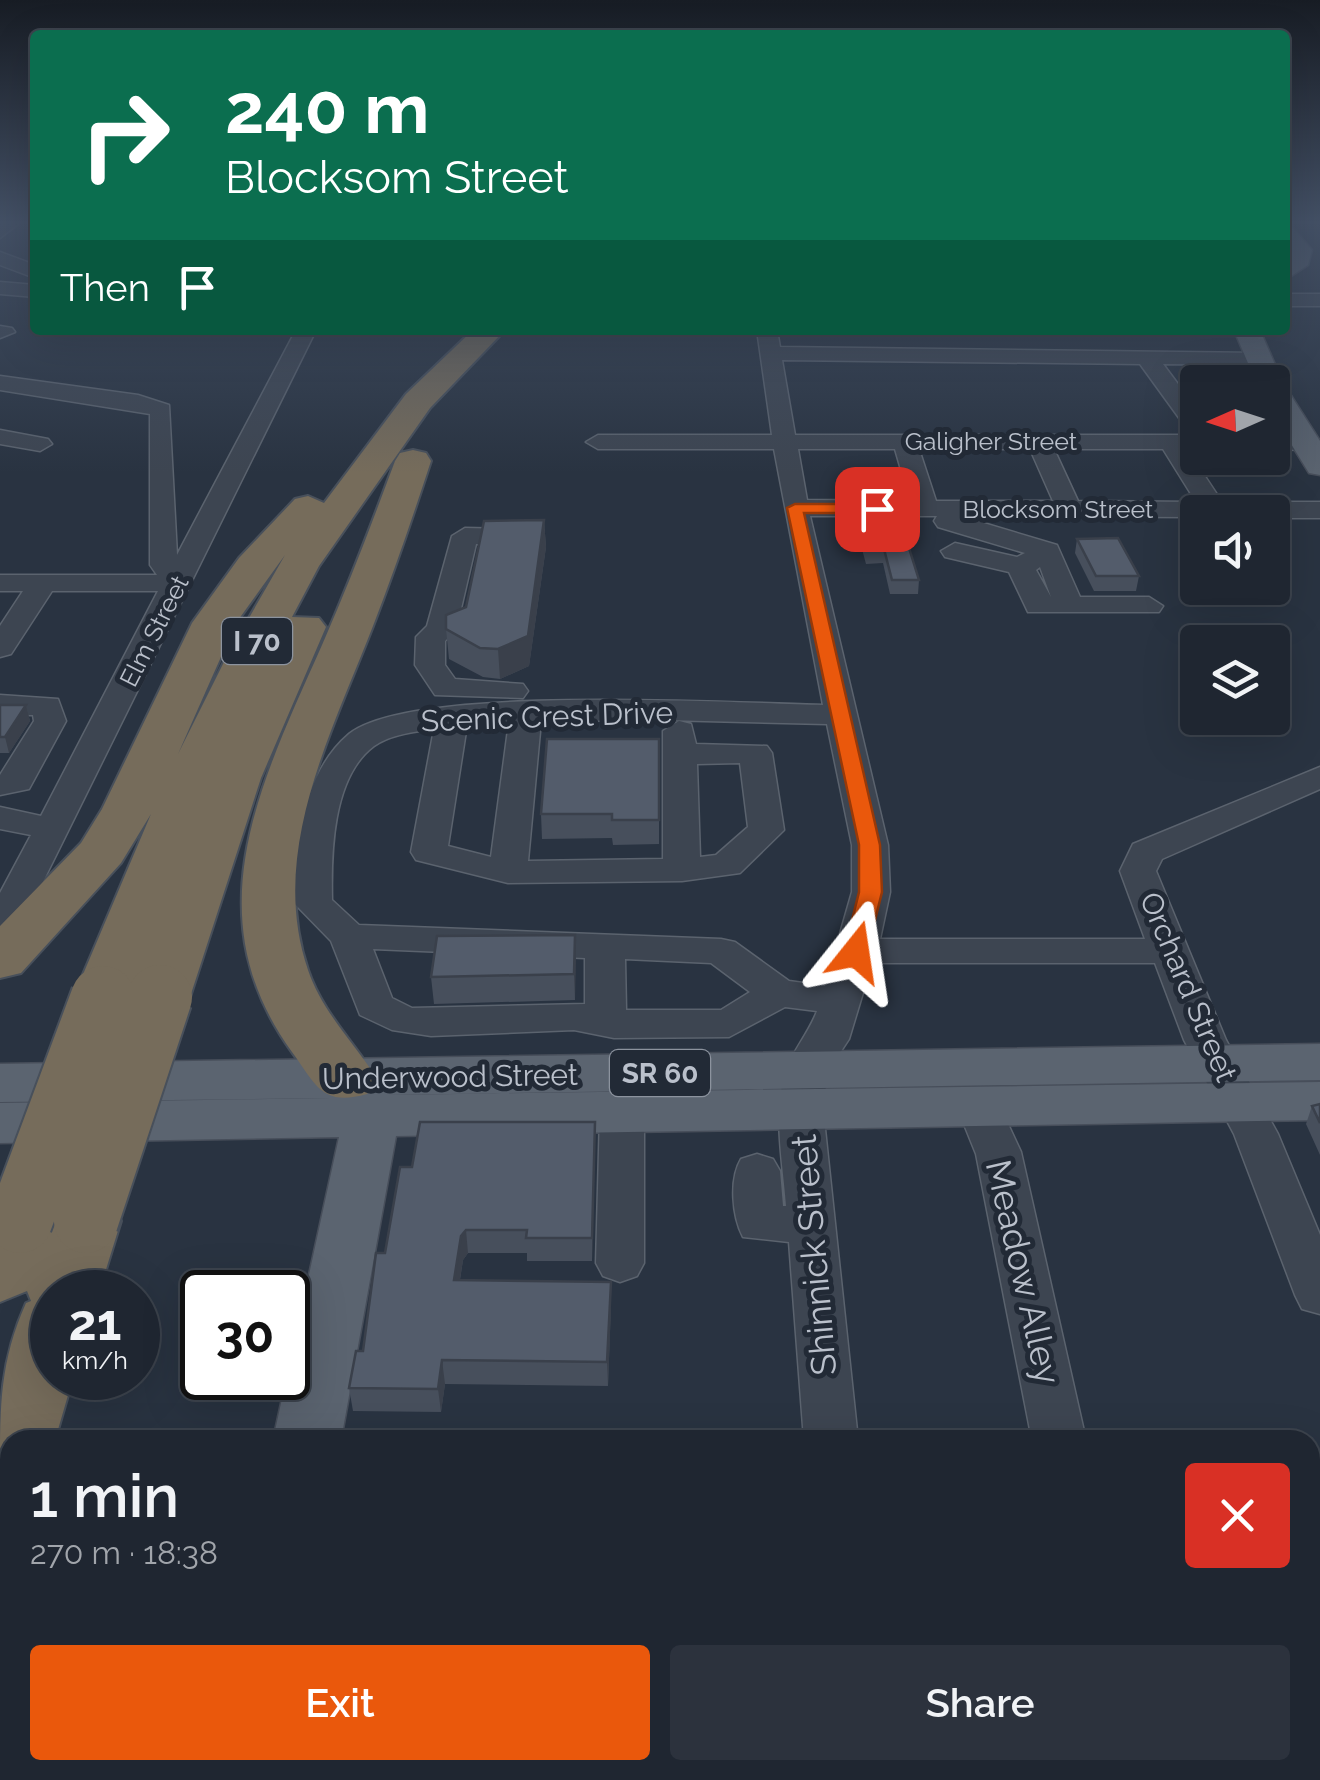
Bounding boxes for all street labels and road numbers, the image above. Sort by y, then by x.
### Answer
street label: Galigher Street [905,426,1078,456]
street label: Blocksom Street [963,494,1154,524]
street label: Elm Street [113,570,195,692]
road number: I 70 [222,618,292,664]
street label: Scenic Crest Drive [420,695,674,738]
street label: Orchard Street [1133,887,1244,1087]
road number: SR 60 [610,1050,710,1096]
street label: Underwood Street [322,1057,578,1096]
street label: Shinnick Street [783,1133,844,1377]
street label: Meadow Alley [978,1156,1069,1388]

